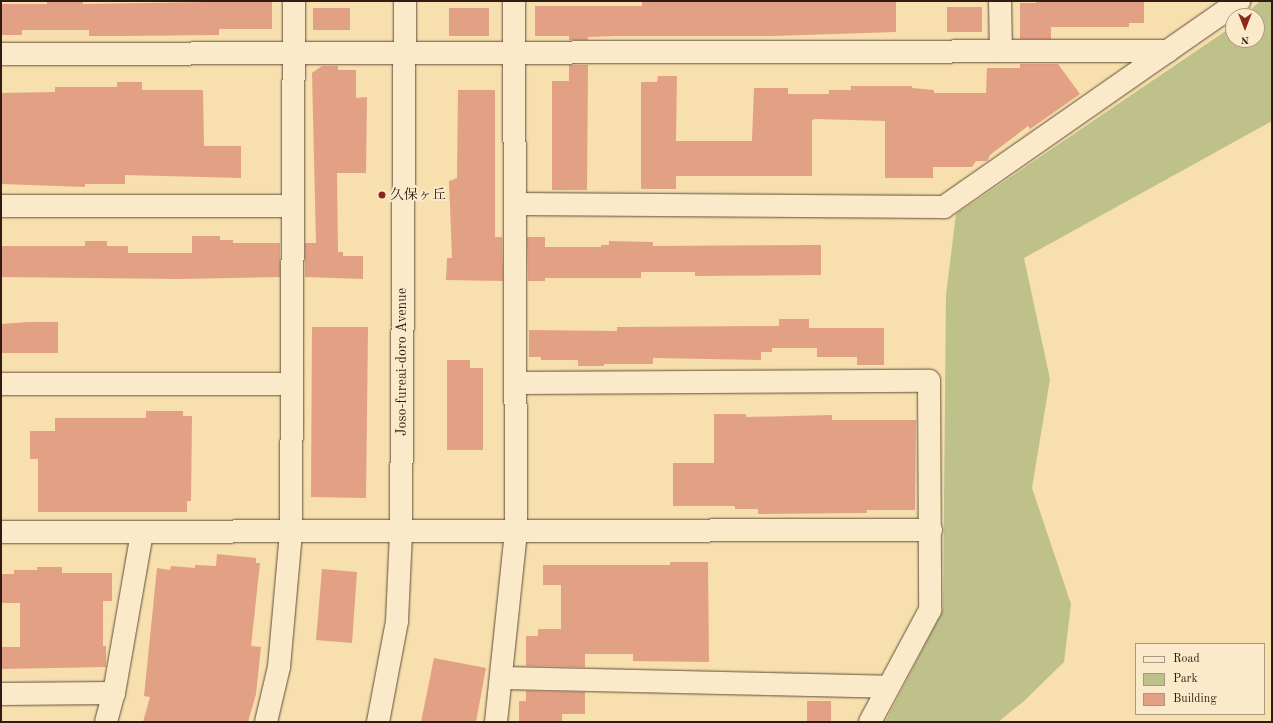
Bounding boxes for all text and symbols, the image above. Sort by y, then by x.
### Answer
north arrow [1225,8,1265,48]
text: N [1241,34,1249,45]
place label: 久保ヶ丘 [390,187,446,203]
marker: 久保ヶ丘 [377,190,387,200]
street label: Joso-fureai-doro Avenue [394,288,410,436]
legend [1135,643,1265,715]
text: Road [1173,653,1200,665]
text: Park [1173,673,1198,685]
text: Building [1173,693,1217,705]

